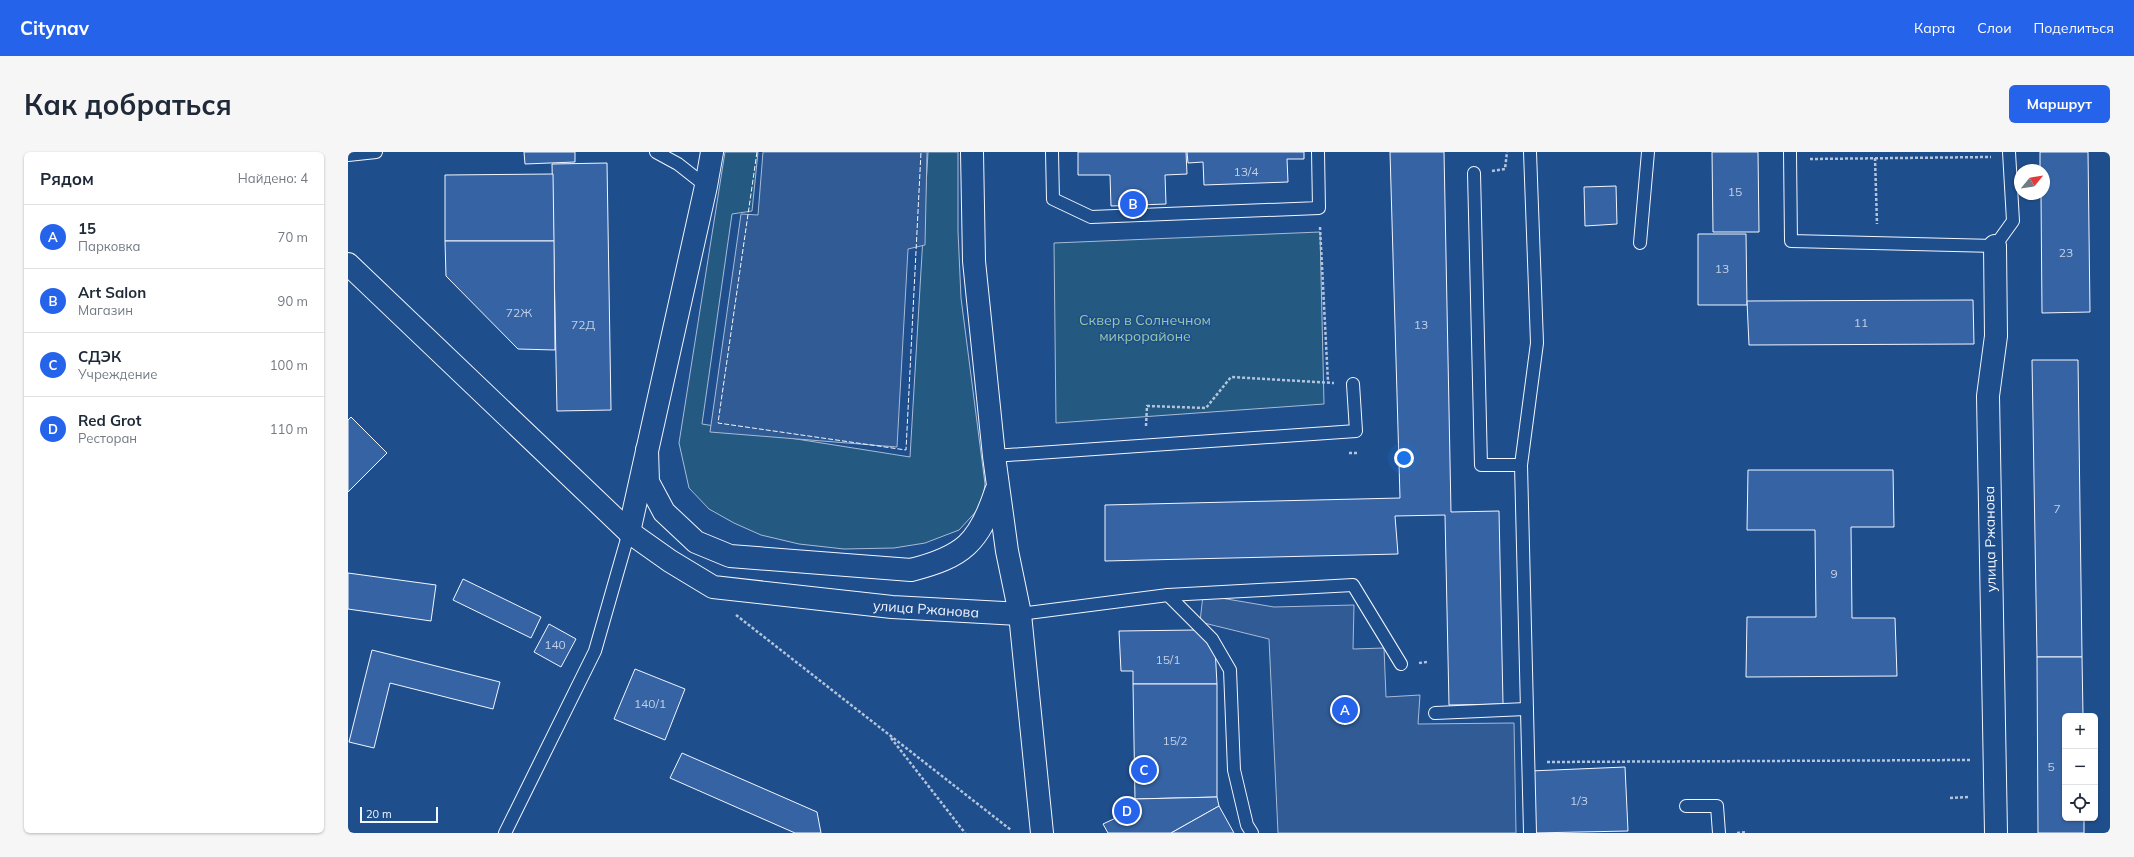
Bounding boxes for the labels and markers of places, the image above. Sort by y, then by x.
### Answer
pin: B [1120,189,1146,219]
pin: A [1332,695,1358,725]
pin: C [1131,755,1157,785]
pin: D [1114,796,1140,826]

